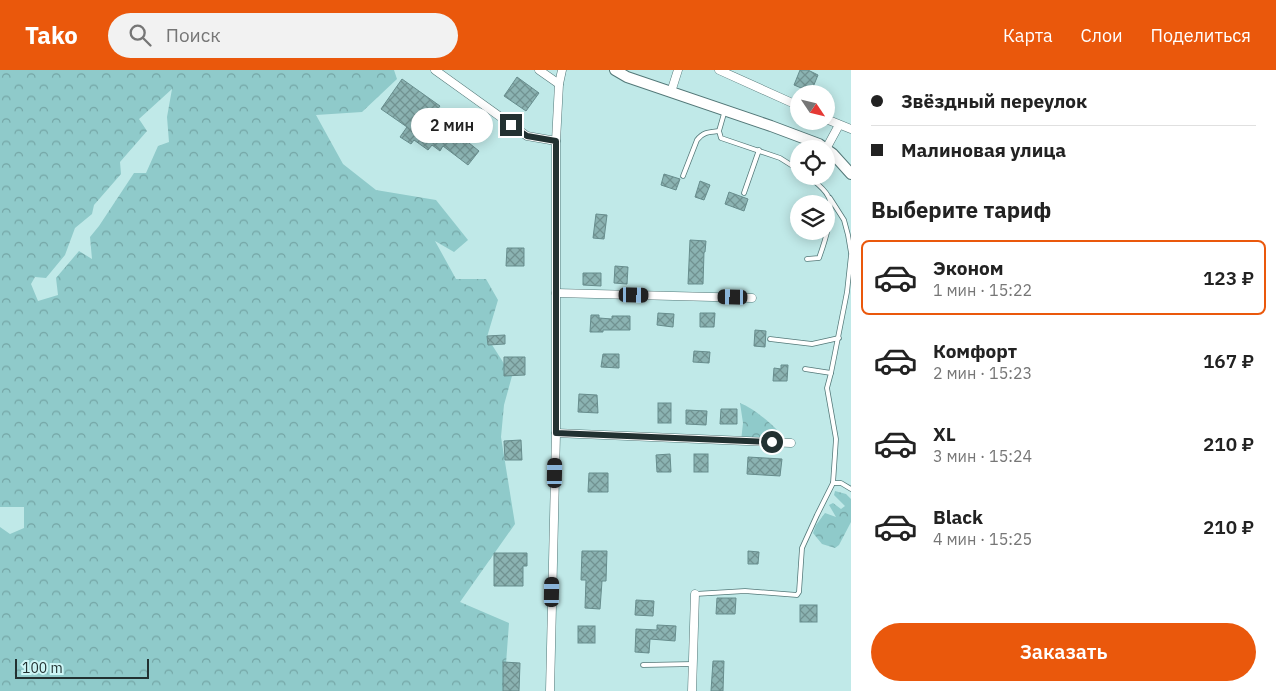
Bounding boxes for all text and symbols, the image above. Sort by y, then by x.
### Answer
search box [108,13,458,58]
text: Tako [25,19,78,51]
icon: search [126,21,154,49]
text: Поиск [166,23,221,47]
text: Карта [1003,24,1053,47]
text: Слои [1081,24,1123,47]
text: Поделиться [1151,24,1251,47]
north arrow [790,85,835,130]
map controls [790,85,835,240]
text: Звёздный переулок [901,89,1087,113]
callout: 2 мин [411,108,494,142]
route end [500,114,522,136]
text: 2 мин [430,115,474,135]
text: Малиновая улица [901,138,1066,162]
button: locate [790,140,835,185]
button: layers [790,195,835,240]
text: Выберите тариф [871,195,1051,224]
icon: car [873,255,918,300]
text: Эконом [933,256,1004,280]
text: 123 ₽ [1203,266,1254,290]
text: 1 мин · 15:22 [933,280,1032,300]
car [618,287,649,303]
car [717,289,748,305]
icon: car [873,338,918,383]
text: Комфорт [933,339,1017,363]
text: 167 ₽ [1203,349,1254,373]
text: 2 мин · 15:23 [933,363,1032,383]
icon: car [873,421,918,466]
text: XL [933,422,956,446]
route start [761,431,783,453]
text: 210 ₽ [1203,432,1254,456]
text: 3 мин · 15:24 [933,446,1032,466]
car [547,458,562,488]
icon: car [873,504,918,549]
text: Black [933,505,983,529]
text: 210 ₽ [1203,515,1254,539]
text: 4 мин · 15:25 [933,529,1032,549]
car [544,577,559,607]
button: Заказать [871,623,1256,681]
scale bar [15,656,149,679]
text: 100 m [22,659,63,677]

